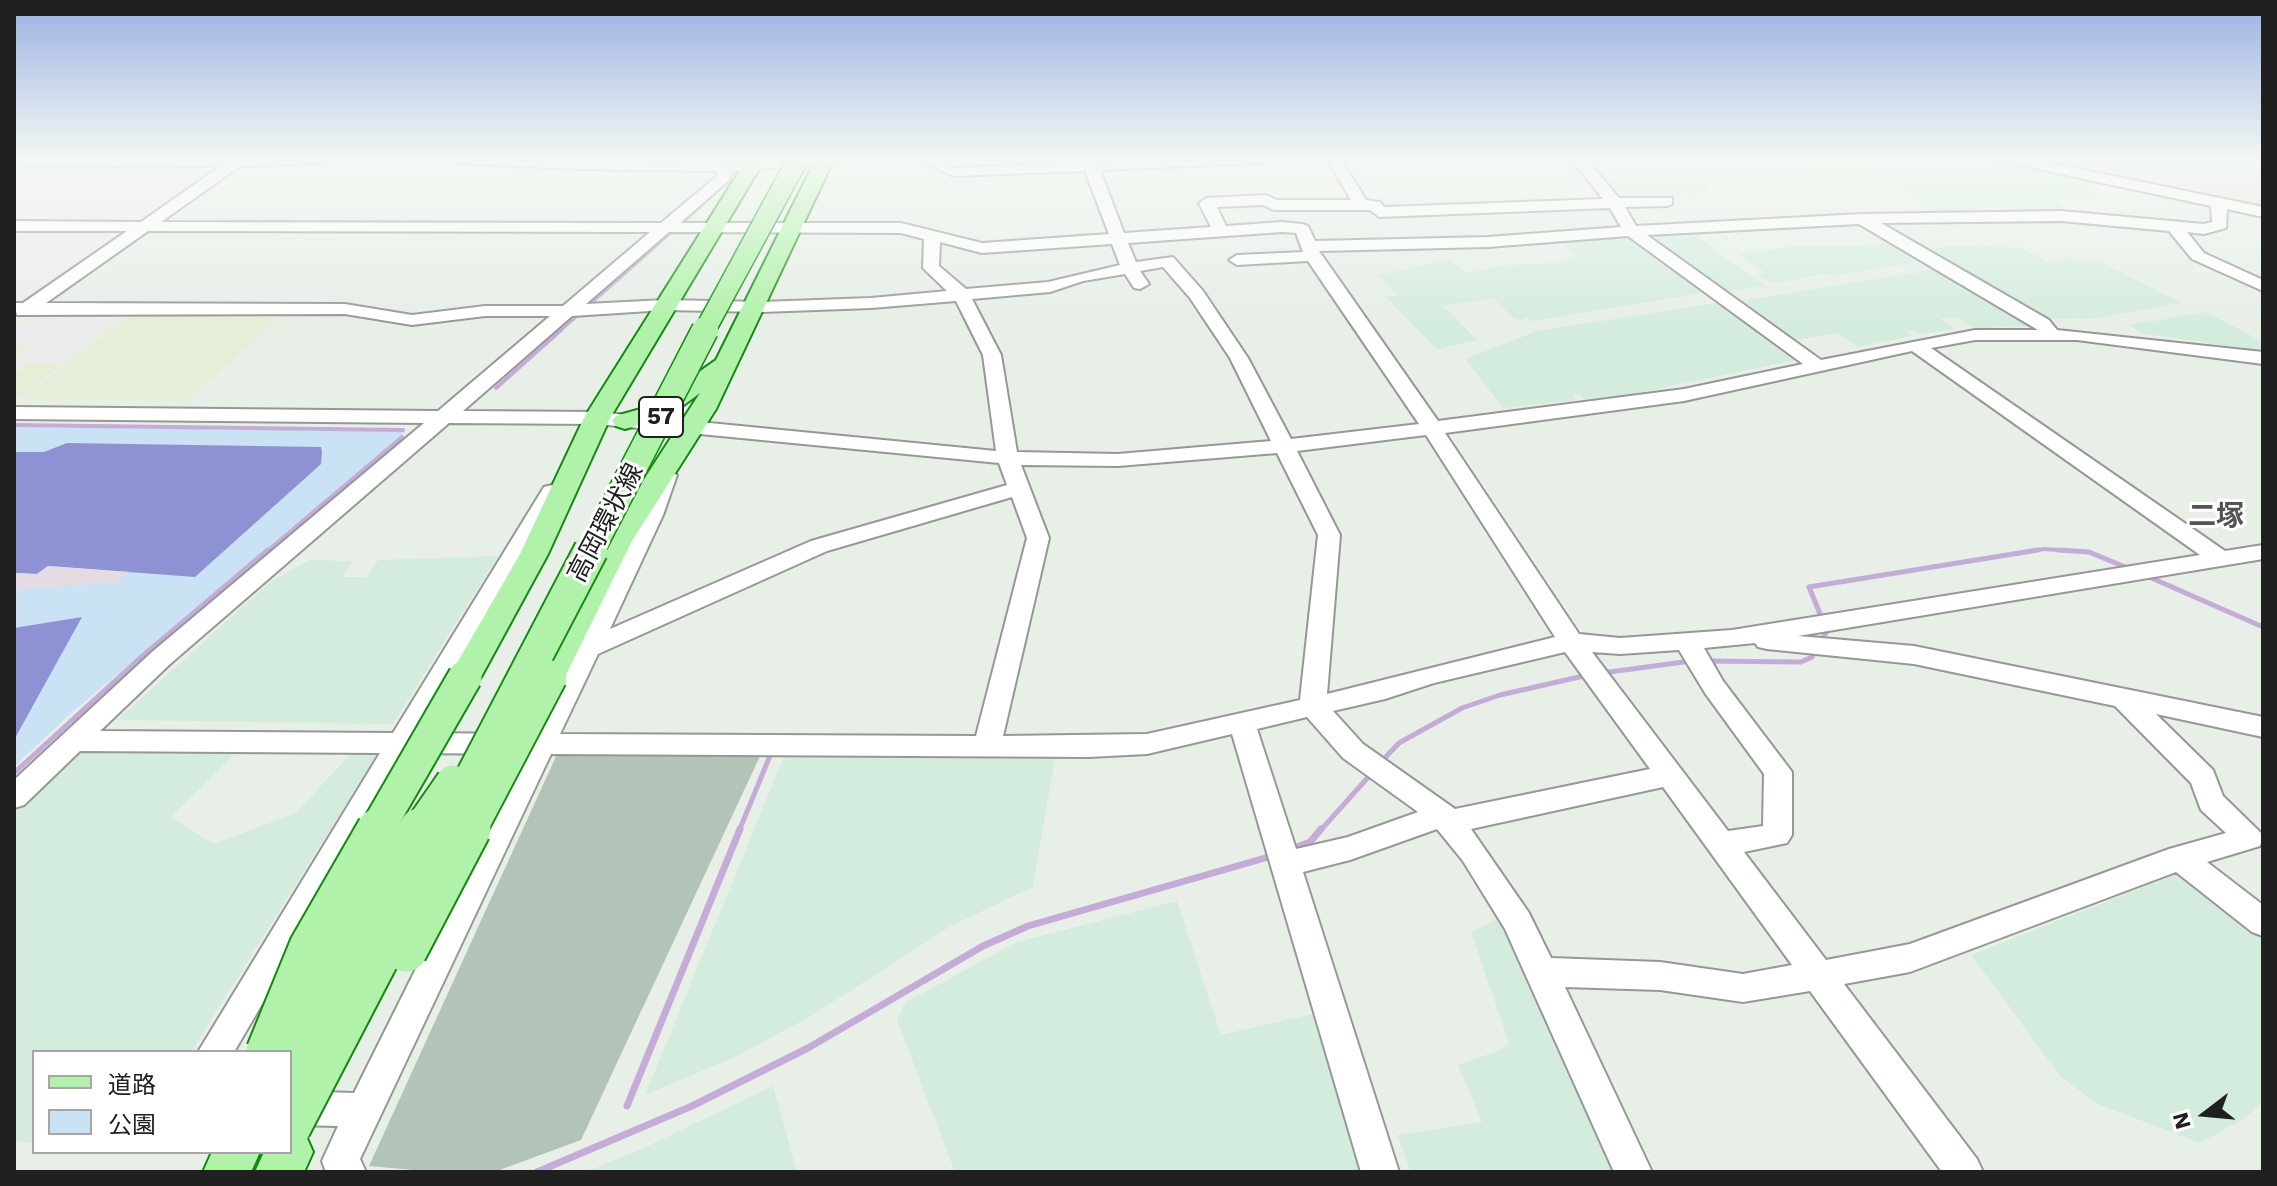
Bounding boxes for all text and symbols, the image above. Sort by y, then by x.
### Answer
road number: 57 [639,397,683,437]
street label: 高岡環状線 [562,458,650,588]
district label: 二塚 [2188,500,2244,534]
legend [32,1050,292,1154]
text: 道路 [108,1071,156,1099]
north arrow [2165,1074,2245,1154]
text: N [2167,1109,2196,1132]
text: 公園 [108,1111,156,1139]

